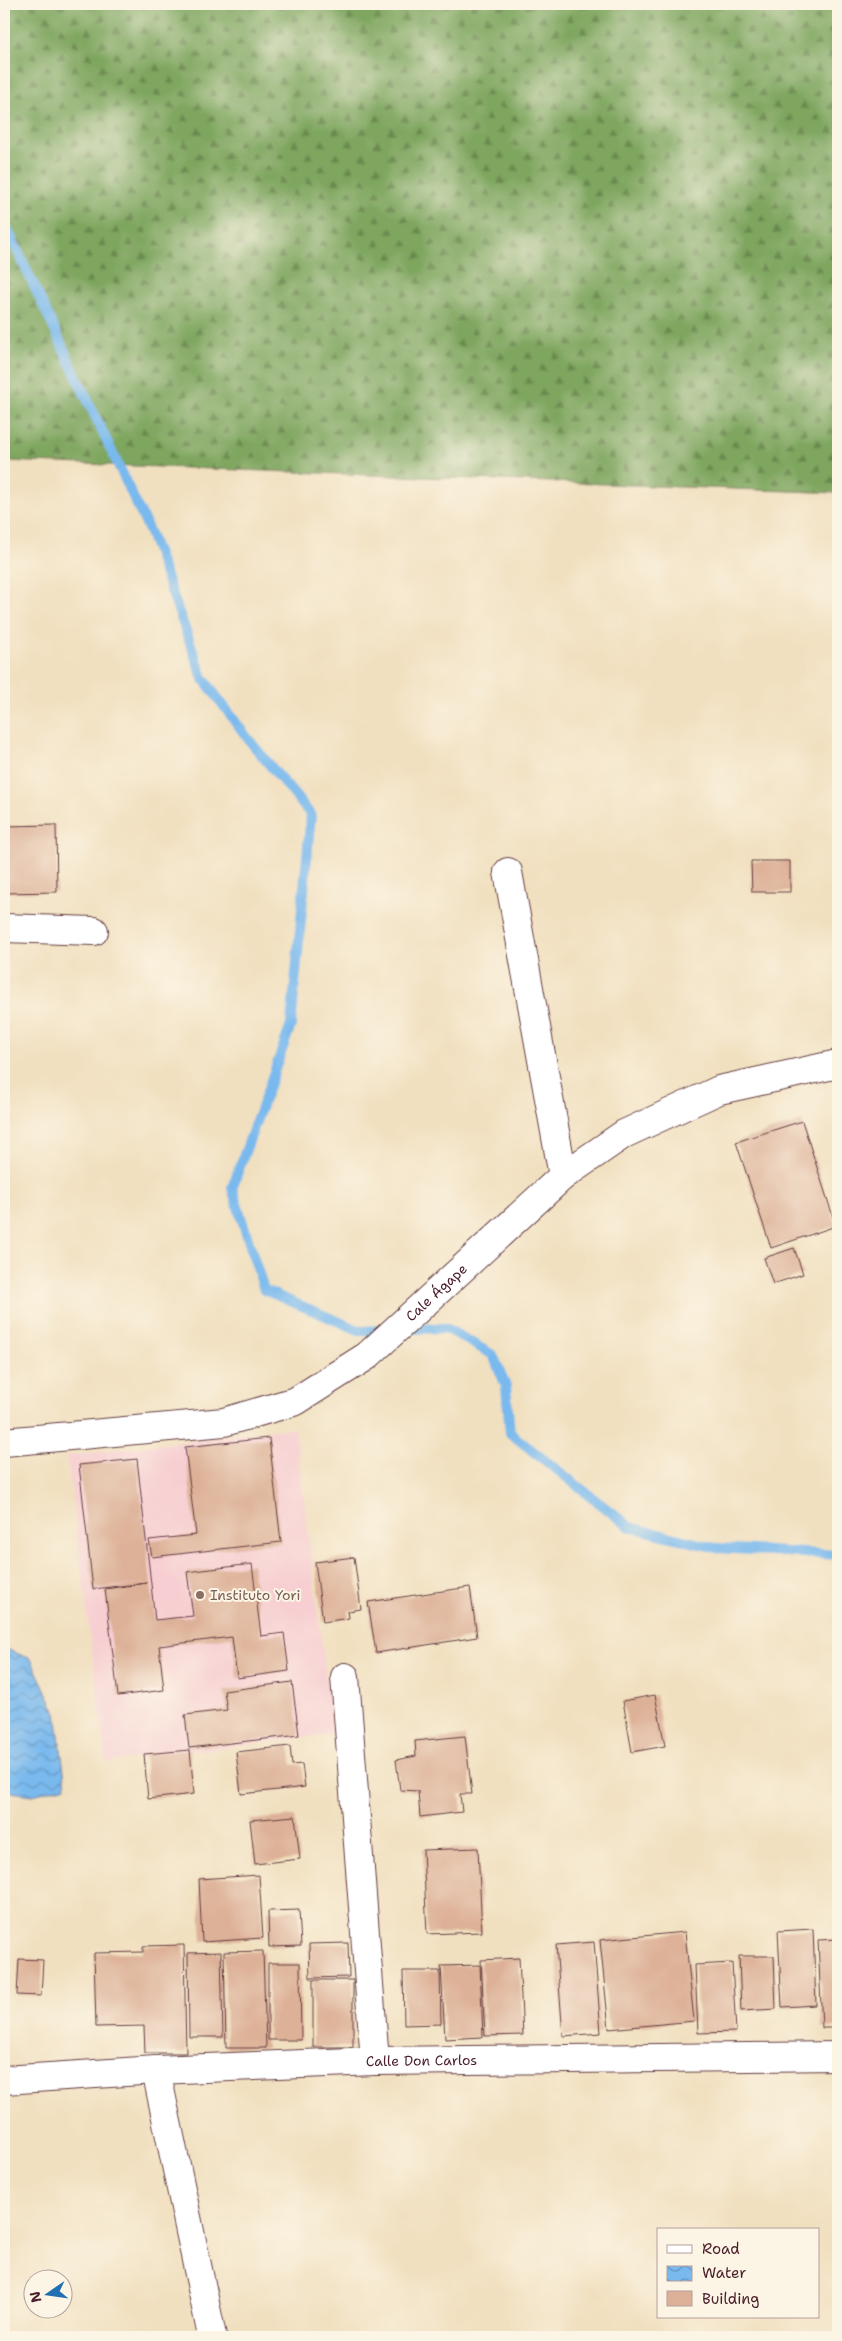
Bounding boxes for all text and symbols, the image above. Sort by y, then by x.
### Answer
street label: Cale Ágape [402,1260,471,1325]
place label: Instituto Yori [210,1586,300,1604]
marker: Instituto Yori [194,1589,206,1601]
street label: Calle Don Carlos [365,2051,477,2070]
legend [657,2228,820,2318]
text: Road [702,2239,740,2259]
text: Water [702,2263,746,2283]
north arrow [22,2268,72,2318]
text: N [25,2289,45,2304]
text: Building [702,2289,759,2309]

